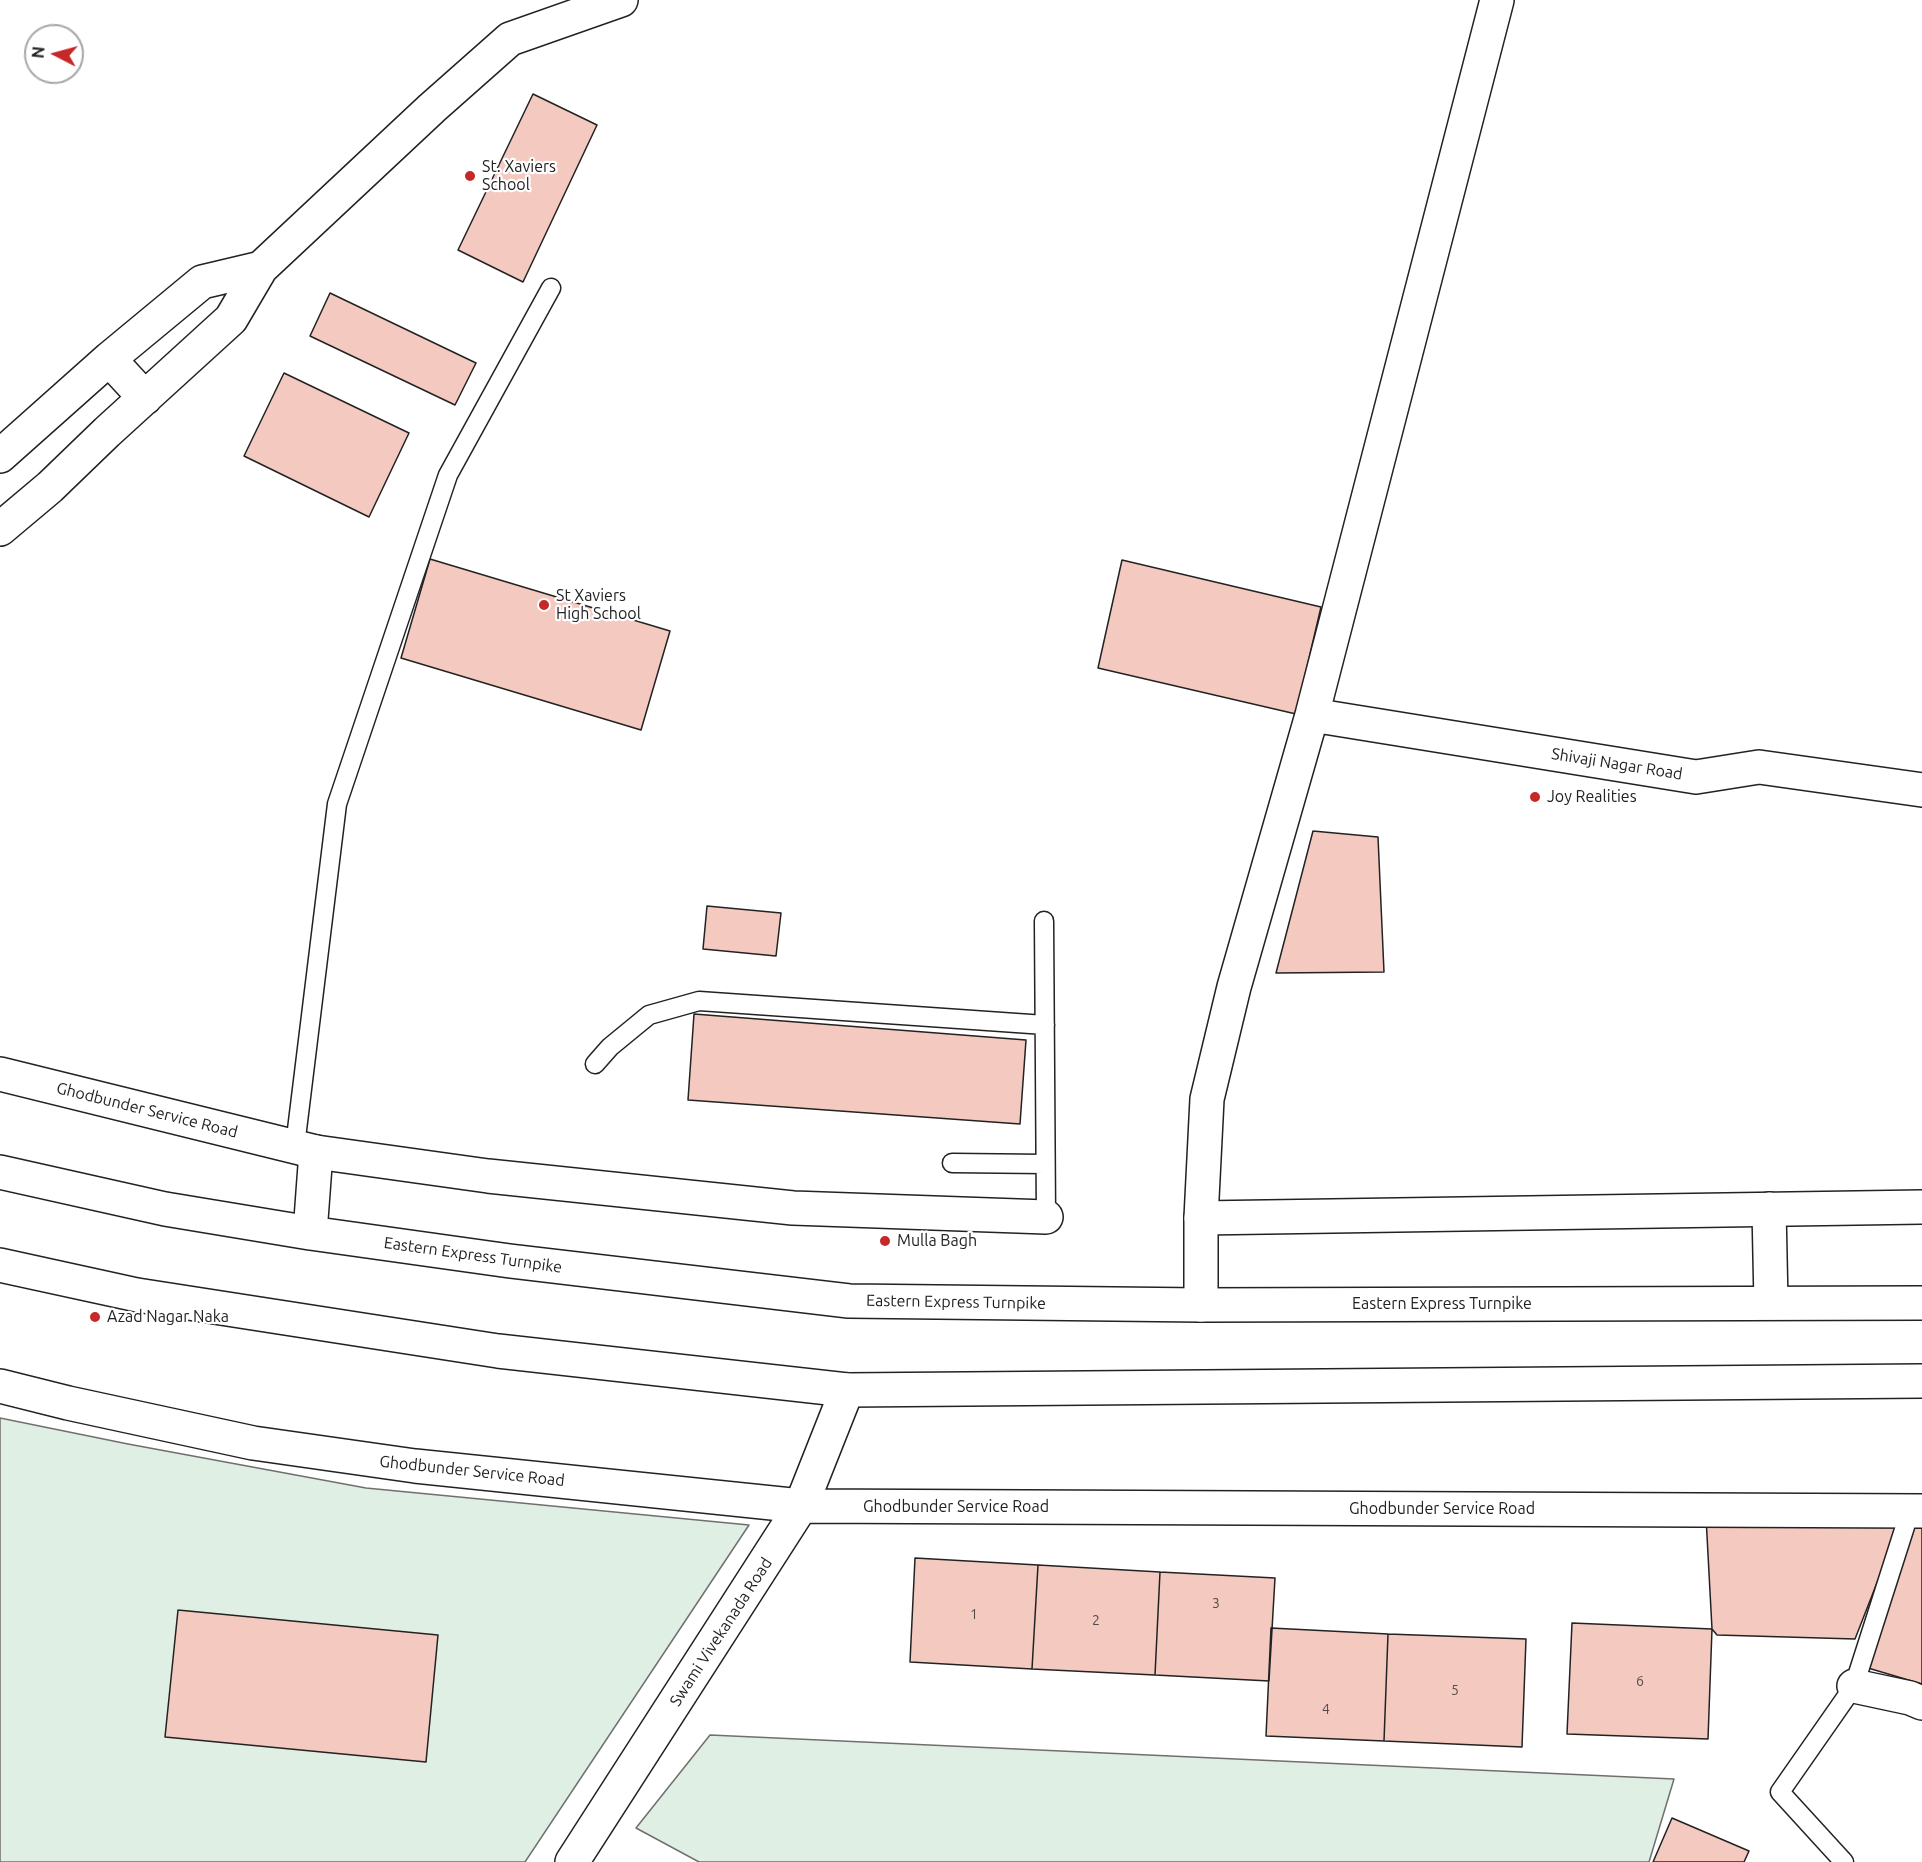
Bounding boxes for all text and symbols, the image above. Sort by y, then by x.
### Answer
north arrow [24,24,84,84]
text: N [29,45,48,59]
place label: St. Xaviers School [482,157,556,195]
marker: St. Xaviers School [463,169,477,183]
place label: St Xaviers High School [556,586,641,624]
marker: St Xaviers High School [537,598,551,612]
street label: Shivaji Nagar Road [1550,744,1684,784]
place label: Joy Realities [1547,787,1637,807]
marker: Joy Realities [1528,790,1542,804]
street label: Ghodbunder Service Road [54,1078,240,1142]
place label: Mulla Bagh [897,1231,977,1251]
street label: Eastern Express Turnpike [383,1233,563,1277]
marker: Mulla Bagh [878,1234,892,1248]
street label: Eastern Express Turnpike [866,1291,1046,1313]
street label: Eastern Express Turnpike [1352,1294,1532,1314]
place label: Azad Nagar Naka [107,1307,229,1327]
marker: Azad Nagar Naka [88,1310,102,1324]
street label: Ghodbunder Service Road [378,1452,566,1490]
street label: Ghodbunder Service Road [863,1497,1049,1517]
street label: Ghodbunder Service Road [1349,1499,1535,1519]
street label: Swami Vivekanada Road [666,1554,776,1710]
house number: 3 [1212,1595,1220,1611]
house number: 1 [970,1606,978,1622]
house number: 2 [1092,1612,1100,1628]
house number: 6 [1636,1673,1644,1689]
house number: 5 [1451,1682,1459,1698]
house number: 4 [1322,1701,1330,1717]

